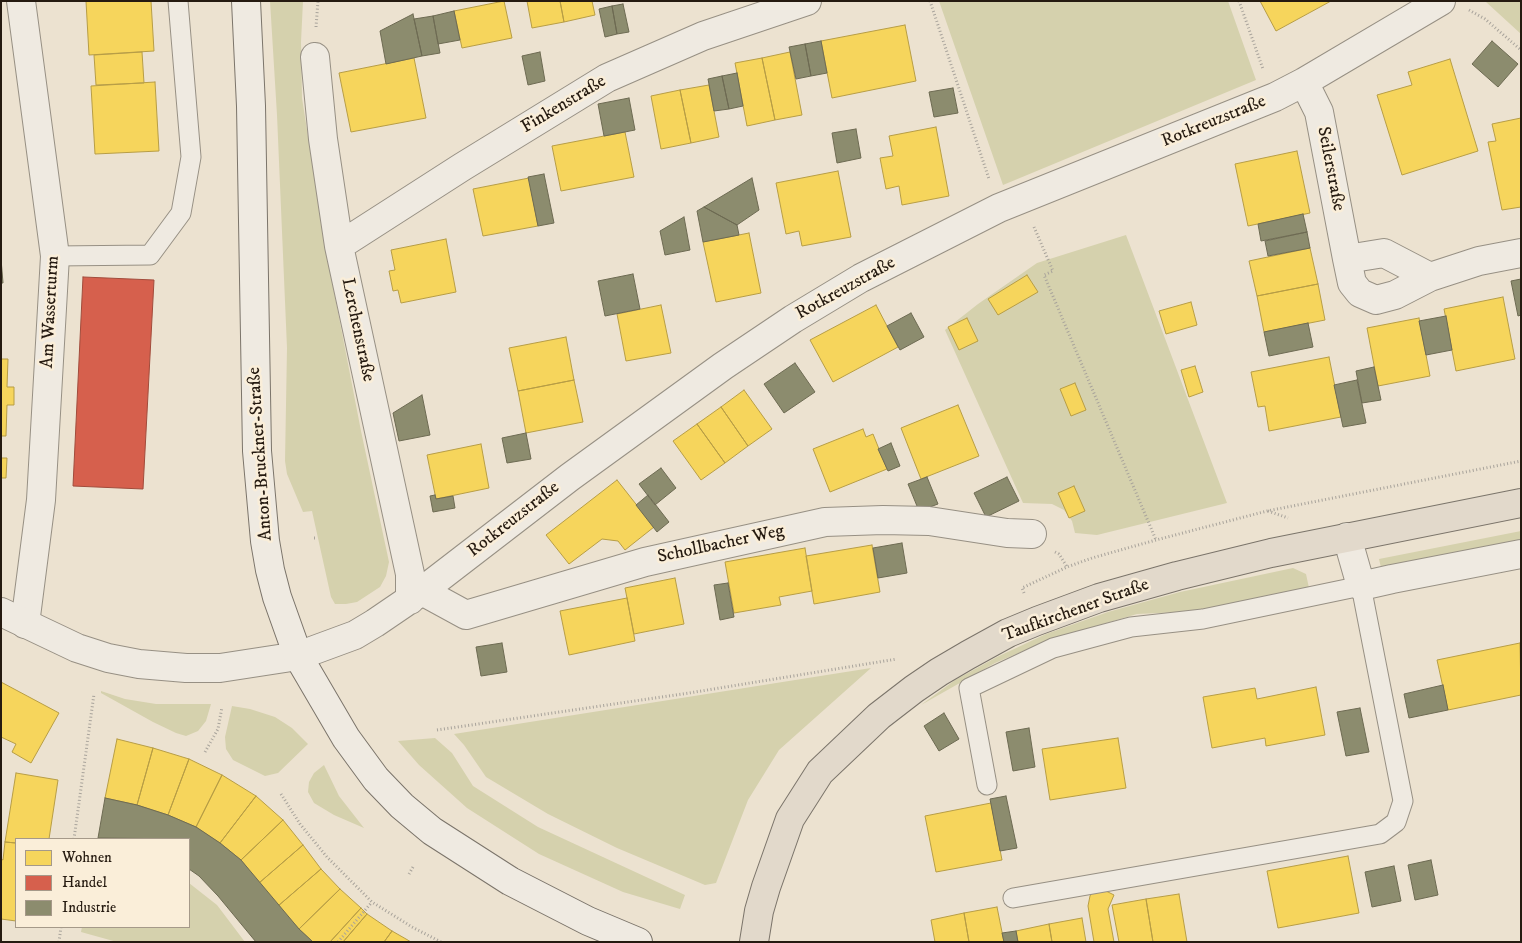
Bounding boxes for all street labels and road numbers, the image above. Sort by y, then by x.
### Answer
street label: Finkenstraße [518,71,610,139]
street label: Rotkreuzstraße [1159,91,1269,153]
street label: Seilerstraße [1311,125,1349,213]
street label: Rotkreuzstraße [792,253,900,325]
street label: Am Wasserturm [37,255,65,369]
street label: Lerchenstraße [335,276,379,384]
street label: Anton-Bruckner-Straße [244,366,278,542]
street label: Rotkreuzstraße [464,477,564,563]
street label: Schollbacher Weg [656,521,786,569]
street label: Taufkirchener Straße [1000,574,1152,648]

